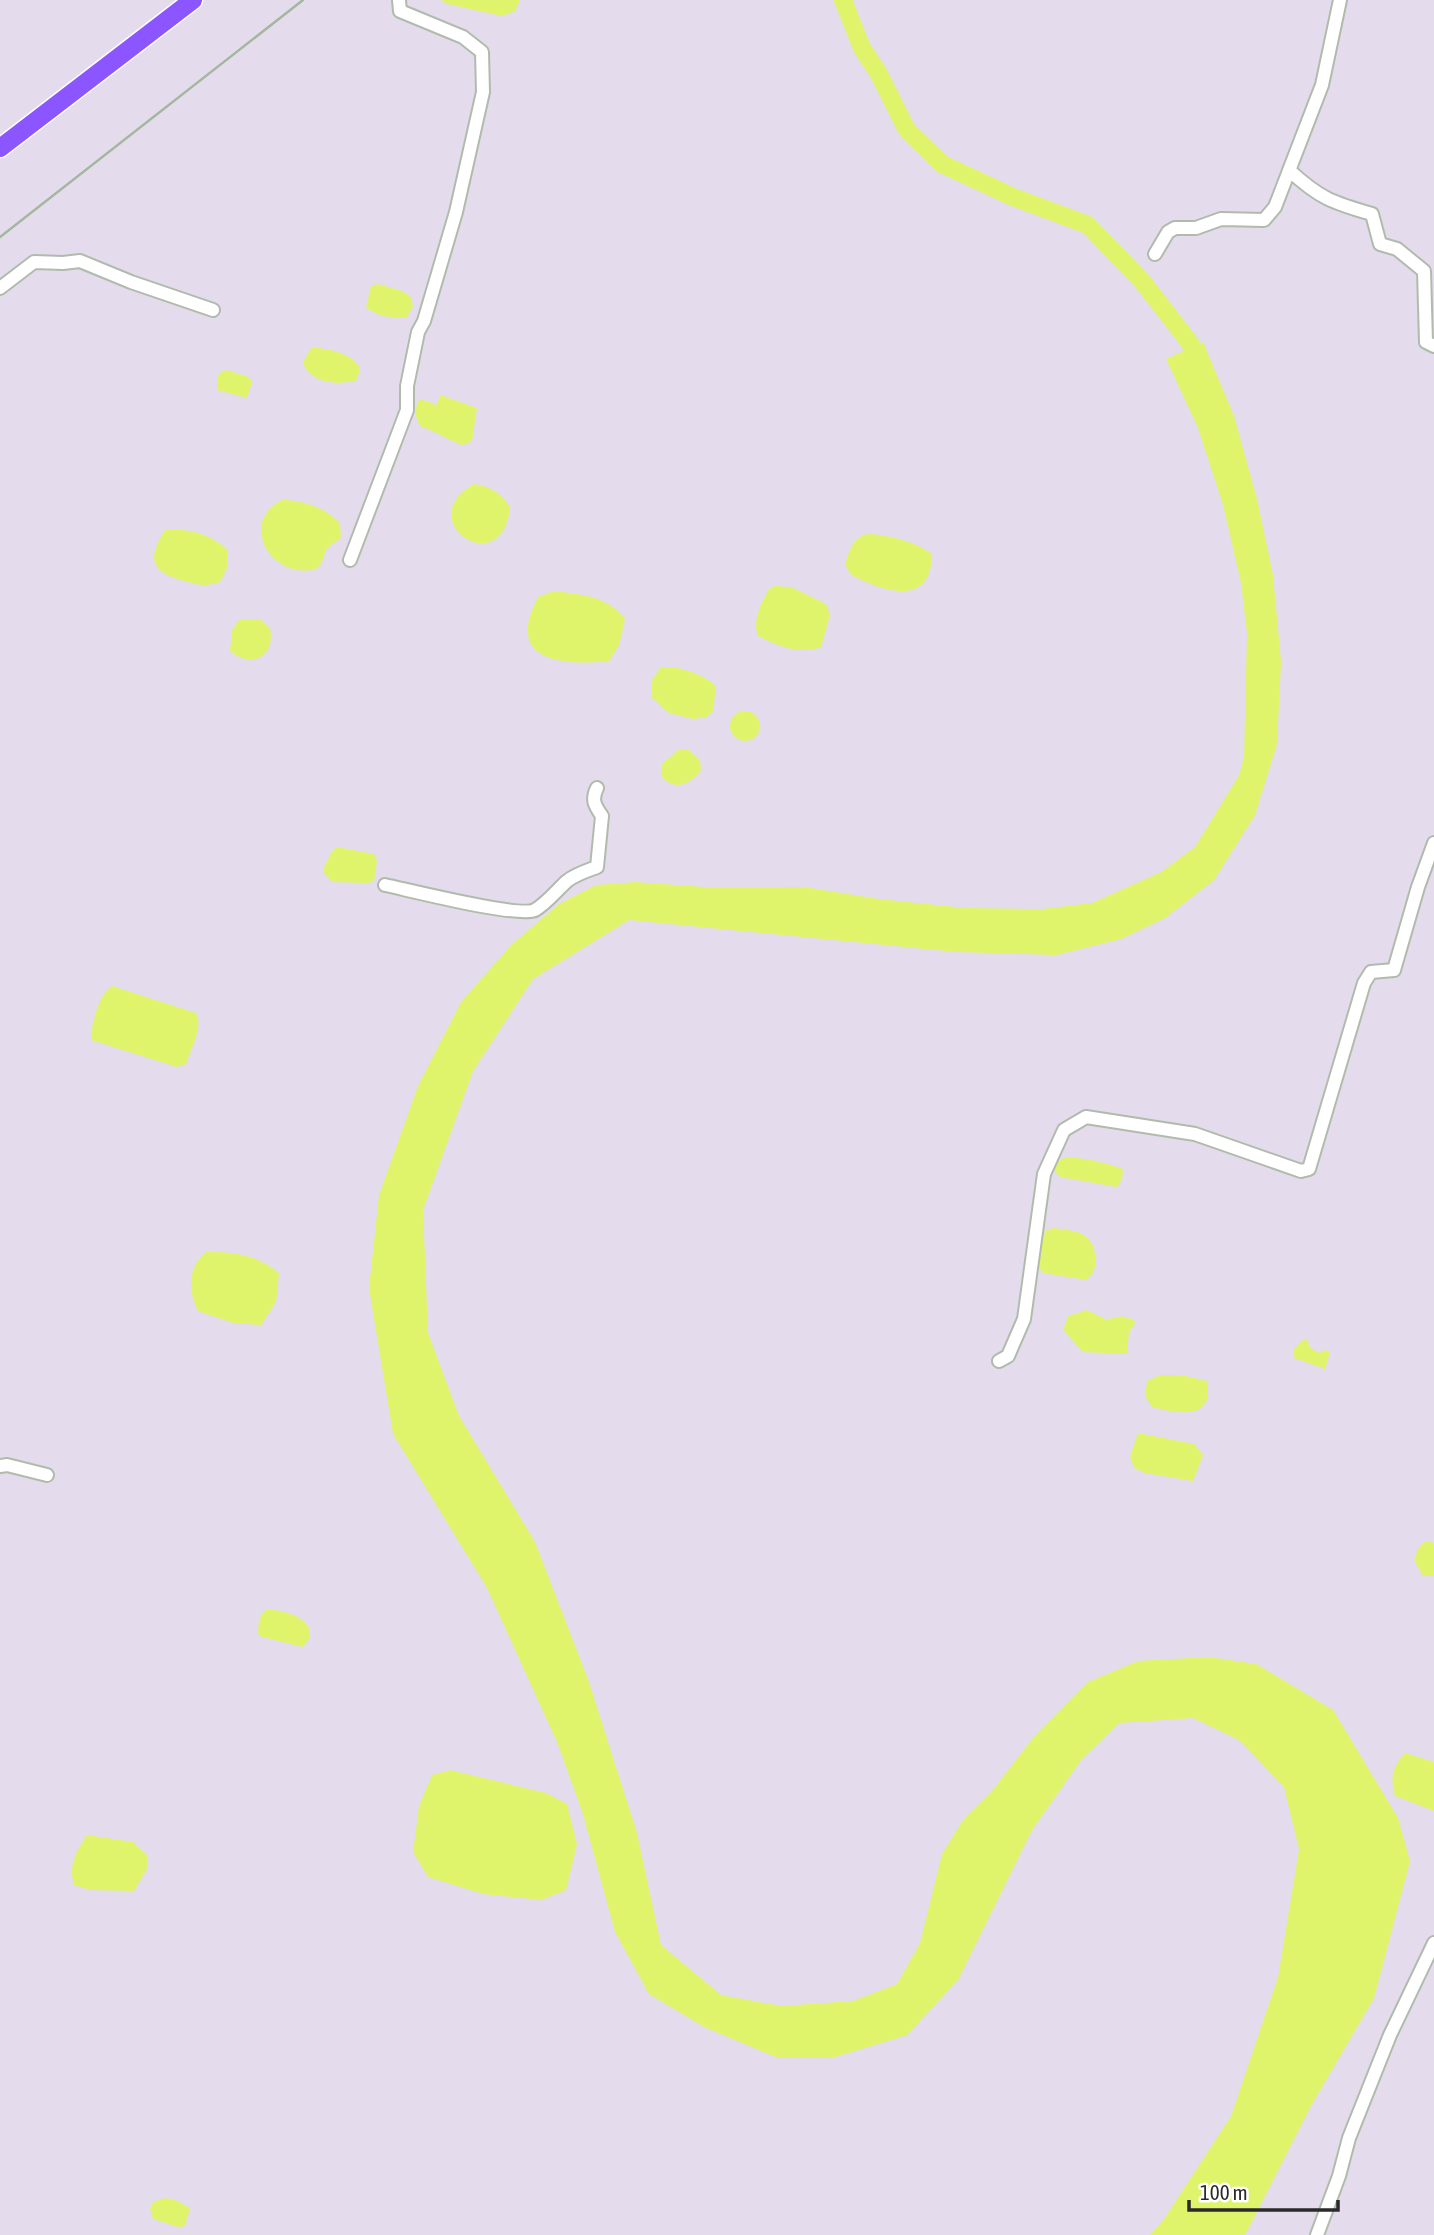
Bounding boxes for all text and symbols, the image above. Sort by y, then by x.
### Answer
scale bar [1189,2168,1338,2212]
text: 100 m [1200,2180,1248,2204]

